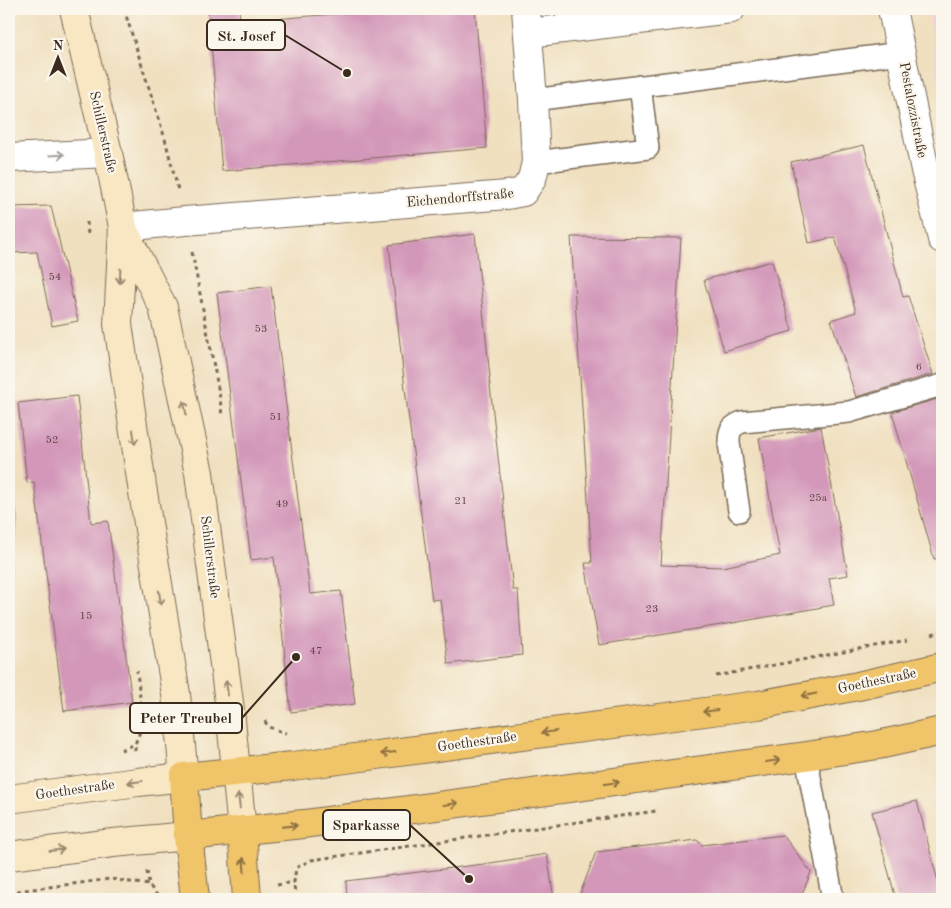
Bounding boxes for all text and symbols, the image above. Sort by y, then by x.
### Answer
callout: St. Josef [207,20,285,50]
text: St. Josef [217,30,277,45]
north arrow [32,32,82,82]
text: N [53,39,64,53]
street label: Pestalozzistraße [897,61,929,159]
street label: Schillerstraße [87,90,119,174]
one-way arrow [49,151,65,160]
street label: Eichendorffstraße [406,186,514,210]
one-way arrow [116,268,125,284]
house number: 54 [49,272,61,283]
house number: 53 [255,324,267,335]
house number: 6 [916,362,922,373]
one-way arrow [179,400,189,416]
house number: 51 [270,412,282,423]
one-way arrow [130,429,140,445]
house number: 52 [46,435,58,446]
house number: 25a [809,493,828,504]
house number: 21 [455,496,467,507]
house number: 49 [276,499,288,510]
street label: Schillerstraße [198,515,222,599]
one-way arrow [156,589,166,605]
house number: 23 [646,604,658,615]
house number: 15 [80,611,92,622]
house number: 47 [310,646,322,657]
street label: Goethestraße [836,666,918,696]
one-way arrow [222,681,232,697]
one-way arrow [801,691,817,701]
callout: Peter Treubel [130,703,242,733]
one-way arrow [702,706,718,716]
text: Peter Treubel [140,712,233,727]
one-way arrow [541,727,557,737]
street label: Goethestraße [436,730,518,754]
one-way arrow [380,749,396,759]
one-way arrow [765,756,781,766]
one-way arrow [127,777,143,787]
one-way arrow [604,777,620,787]
street label: Goethestraße [34,778,116,802]
one-way arrow [234,793,243,809]
one-way arrow [443,799,459,809]
callout: Sparkasse [323,810,410,840]
text: Sparkasse [332,819,400,834]
one-way arrow [282,821,298,830]
one-way arrow [49,845,65,855]
one-way arrow [240,857,249,873]

